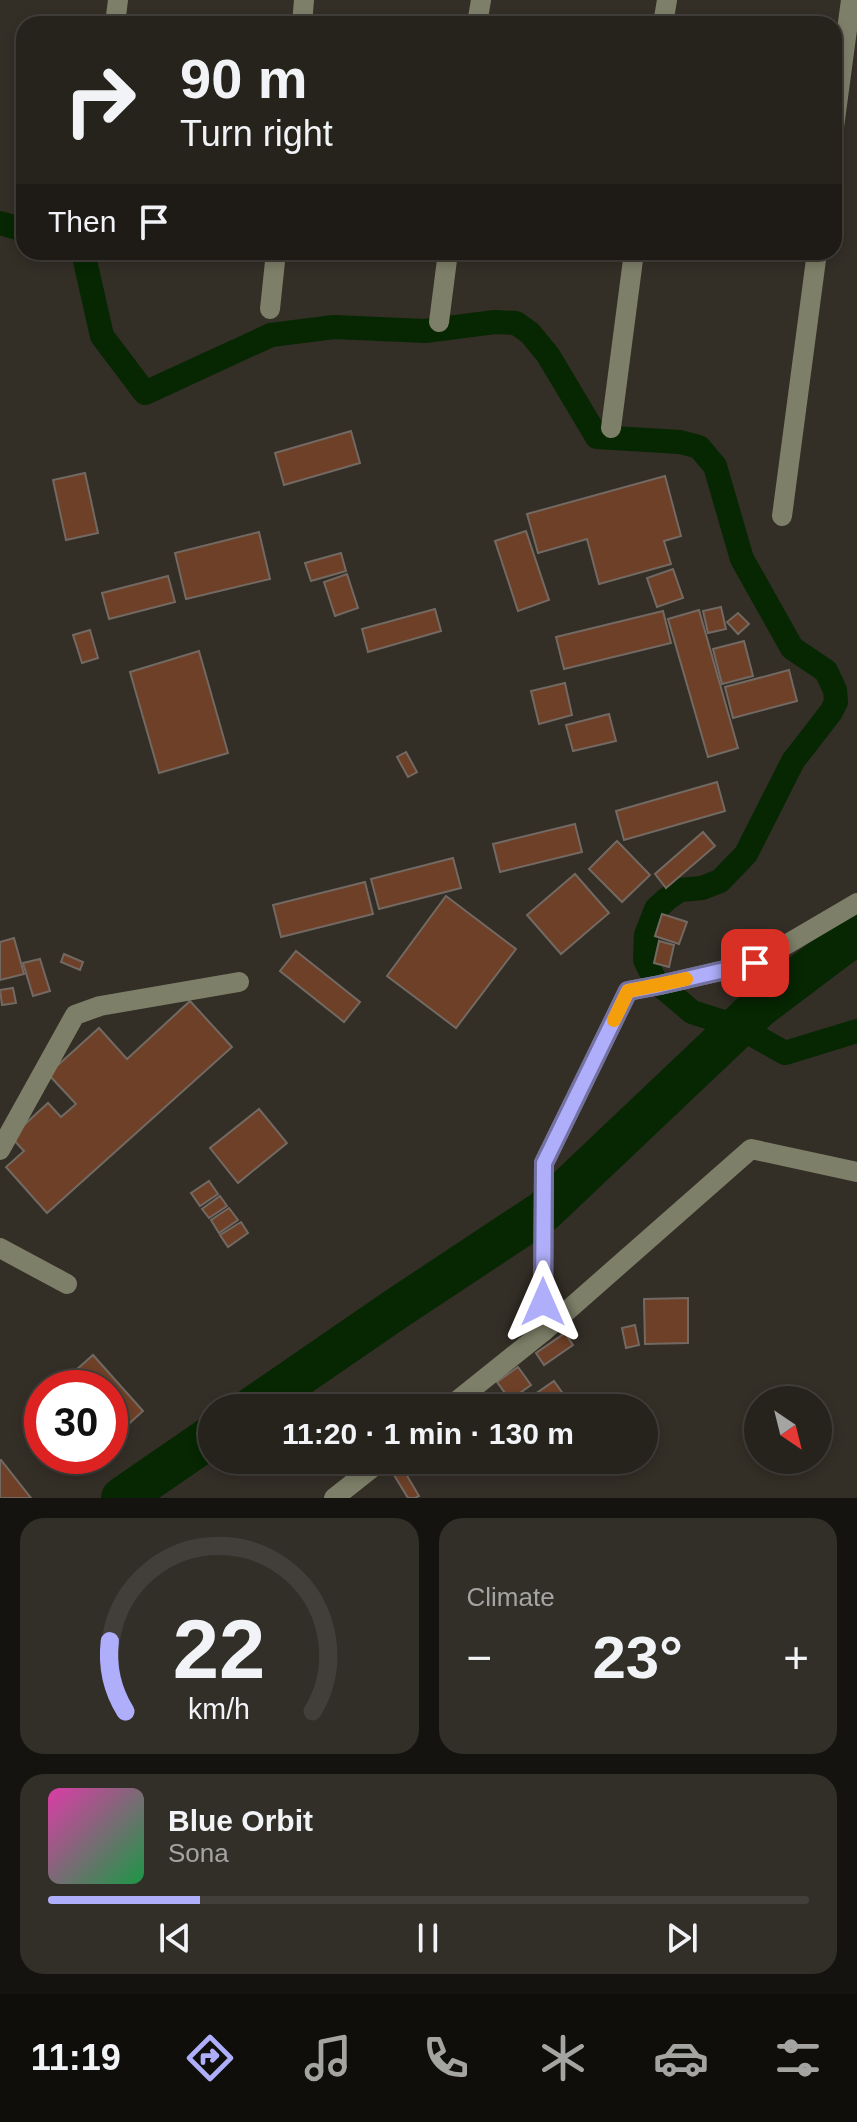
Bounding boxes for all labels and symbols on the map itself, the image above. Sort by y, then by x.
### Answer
pin [721,929,789,997]
position arrow [501,1260,585,1344]
speed limit sign: 30 [24,1370,128,1474]
north arrow [744,1386,832,1474]

